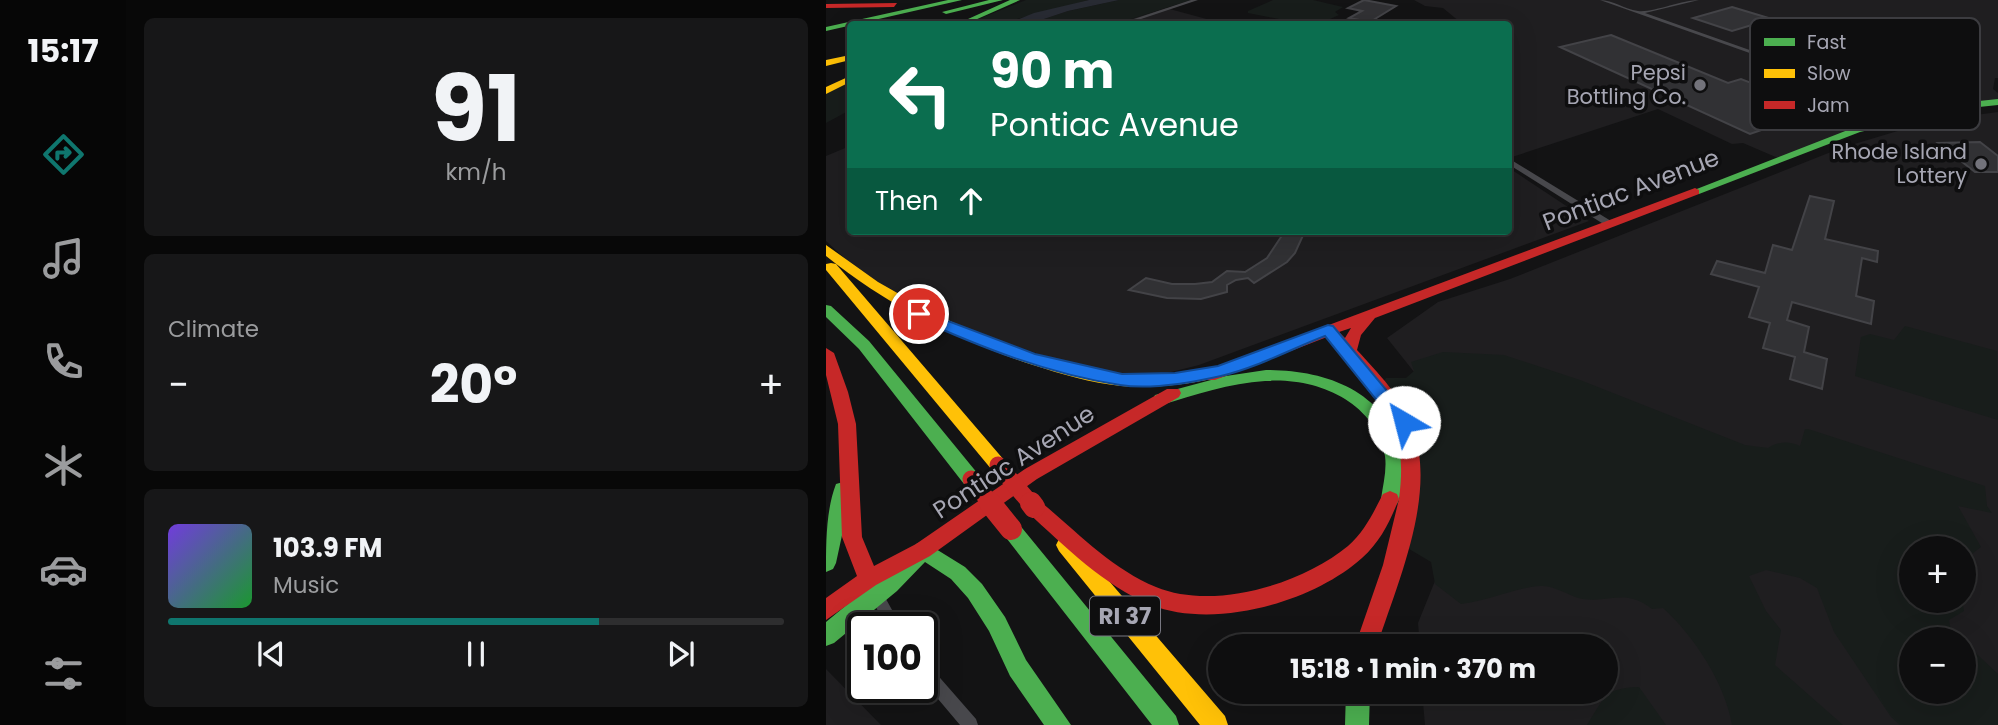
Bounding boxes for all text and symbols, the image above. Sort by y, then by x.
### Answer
legend [1750,18,1980,130]
text: 15:17 [27,28,99,73]
text: Fast [1807,29,1846,56]
text: 90 m [990,37,1114,105]
text: 91 [431,45,521,173]
icon: left [875,49,966,140]
place label: Pepsi Bottling Co. [1567,58,1686,111]
text: Slow [1807,60,1851,87]
marker: Pepsi Bottling Co. [1692,77,1708,93]
text: Jam [1807,92,1849,119]
text: Pontiac Avenue [990,102,1239,147]
icon: directions [39,130,88,179]
place label: Rhode Island Lottery [1831,137,1967,190]
street label: Pontiac Avenue [1538,141,1724,238]
text: km/h [445,156,507,188]
marker: Rhode Island Lottery [1973,156,1989,172]
icon: ahead [952,182,990,220]
text: Then [875,183,938,219]
icon: music [39,234,88,283]
pin [889,284,949,344]
icon: arrive [900,295,938,333]
text: Climate [168,313,259,345]
icon: phone [39,337,88,386]
text: 20° [430,348,517,421]
text: − [168,358,189,411]
text: + [758,358,784,411]
position arrow [1367,385,1441,459]
street label: Pontiac Avenue [927,397,1101,526]
icon: climate [39,441,88,490]
text: 103.9 FM [273,530,382,566]
map controls [1899,536,1976,704]
button: + [1899,536,1976,613]
icon: car [39,545,88,594]
text: Music [273,569,339,601]
road number: RI 37 [1090,596,1160,636]
speed limit sign: 100 [847,612,938,703]
button: − [1899,627,1976,704]
icon: previous [252,635,290,673]
icon: pause [457,635,495,673]
icon: next [662,635,700,673]
icon: filters [39,649,88,698]
text: 15:18 · 1 min · 370 m [1290,651,1536,687]

